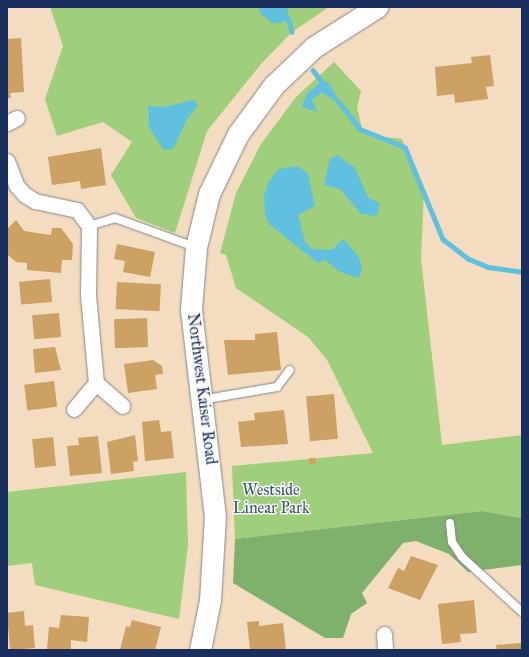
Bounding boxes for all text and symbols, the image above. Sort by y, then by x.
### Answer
street label: Northwest Kaiser Road [183,312,221,466]
park label: Westside Linear Park [233,480,309,518]

